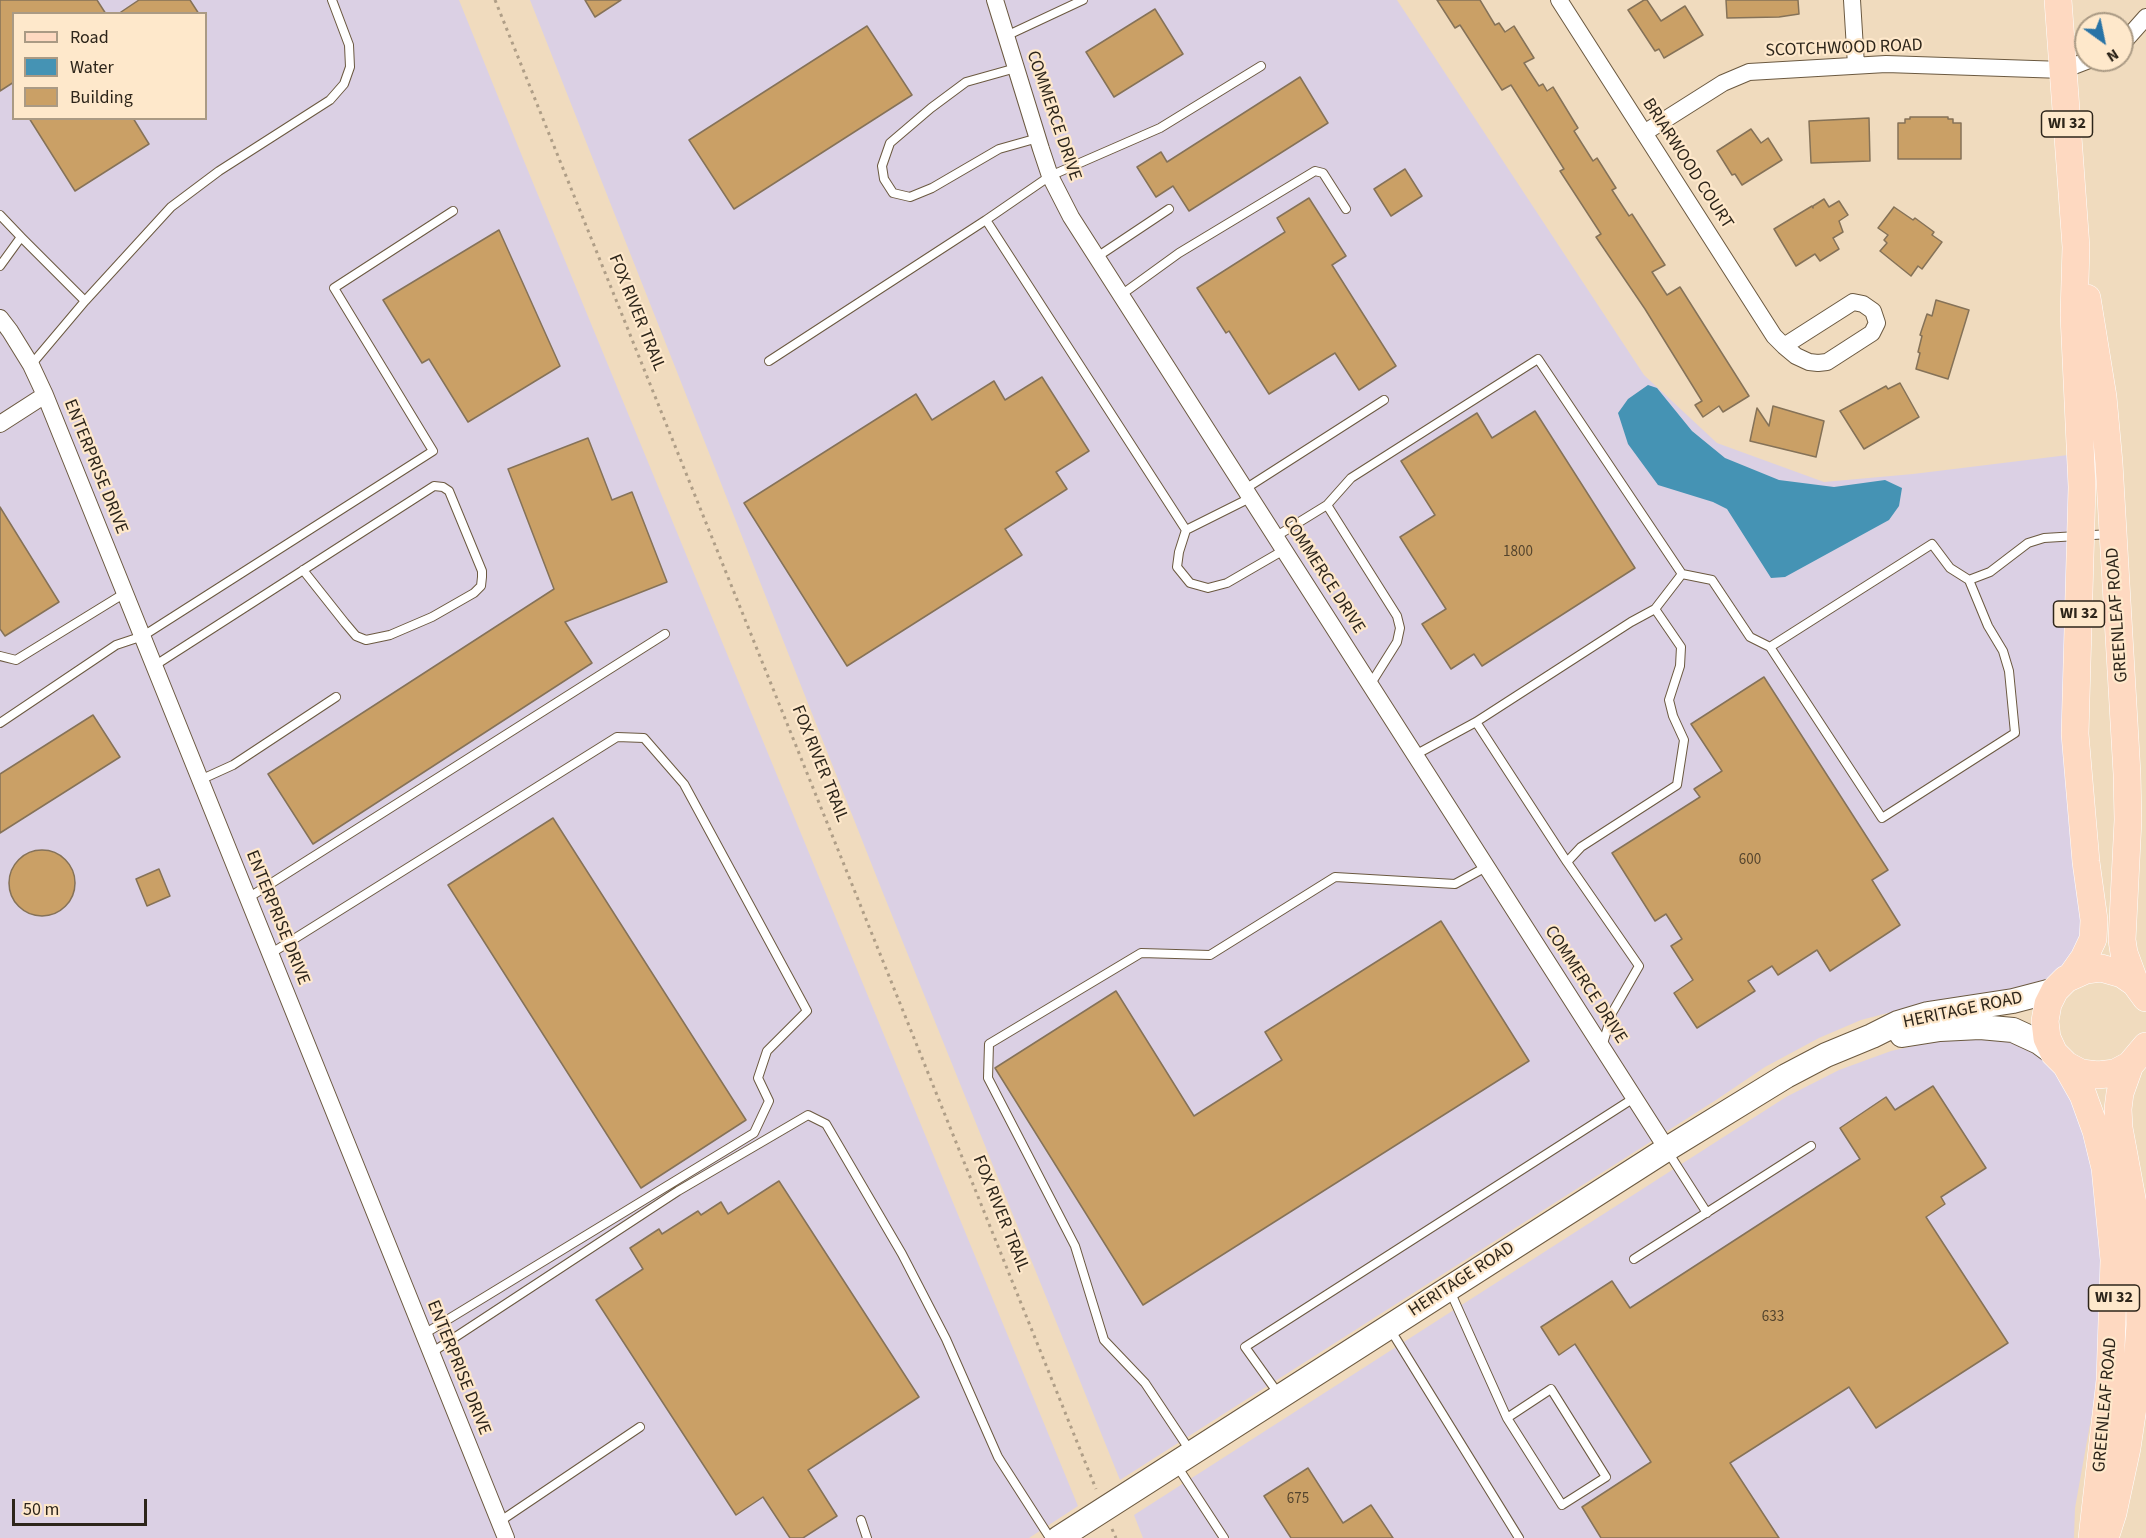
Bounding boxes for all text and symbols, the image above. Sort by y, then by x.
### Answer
legend [12,12,207,120]
north arrow [2074,12,2134,72]
text: Road [70,25,109,50]
street label: SCOTCHWOOD ROAD [1765,35,1923,63]
text: N [2102,43,2123,68]
street label: COMMERCE DRIVE [1021,48,1085,184]
text: Water [70,55,114,80]
text: Building [70,85,133,110]
street label: BRIARWOOD COURT [1637,95,1737,233]
road number: WI 32 [2042,111,2092,137]
street label: FOX RIVER TRAIL [603,252,669,374]
street label: ENTERPRISE DRIVE [58,397,132,537]
street label: COMMERCE DRIVE [1277,512,1369,638]
house number: 1800 [1503,544,1533,562]
street label: GREENLEAF ROAD [2103,547,2133,683]
road number: WI 32 [2054,601,2104,627]
street label: FOX RIVER TRAIL [786,703,852,825]
street label: ENTERPRISE DRIVE [240,848,314,988]
house number: 600 [1739,852,1761,870]
street label: COMMERCE DRIVE [1539,922,1631,1048]
street label: HERITAGE ROAD [1901,988,2025,1034]
street label: FOX RIVER TRAIL [967,1153,1033,1275]
street label: HERITAGE ROAD [1405,1238,1519,1322]
road number: WI 32 [2088,1285,2140,1311]
street label: ENTERPRISE DRIVE [421,1298,495,1438]
house number: 633 [1762,1309,1784,1327]
street label: GREENLEAF ROAD [2089,1337,2123,1473]
scale bar [15,1487,150,1525]
house number: 675 [1287,1491,1309,1509]
text: 50 m [23,1497,59,1522]

